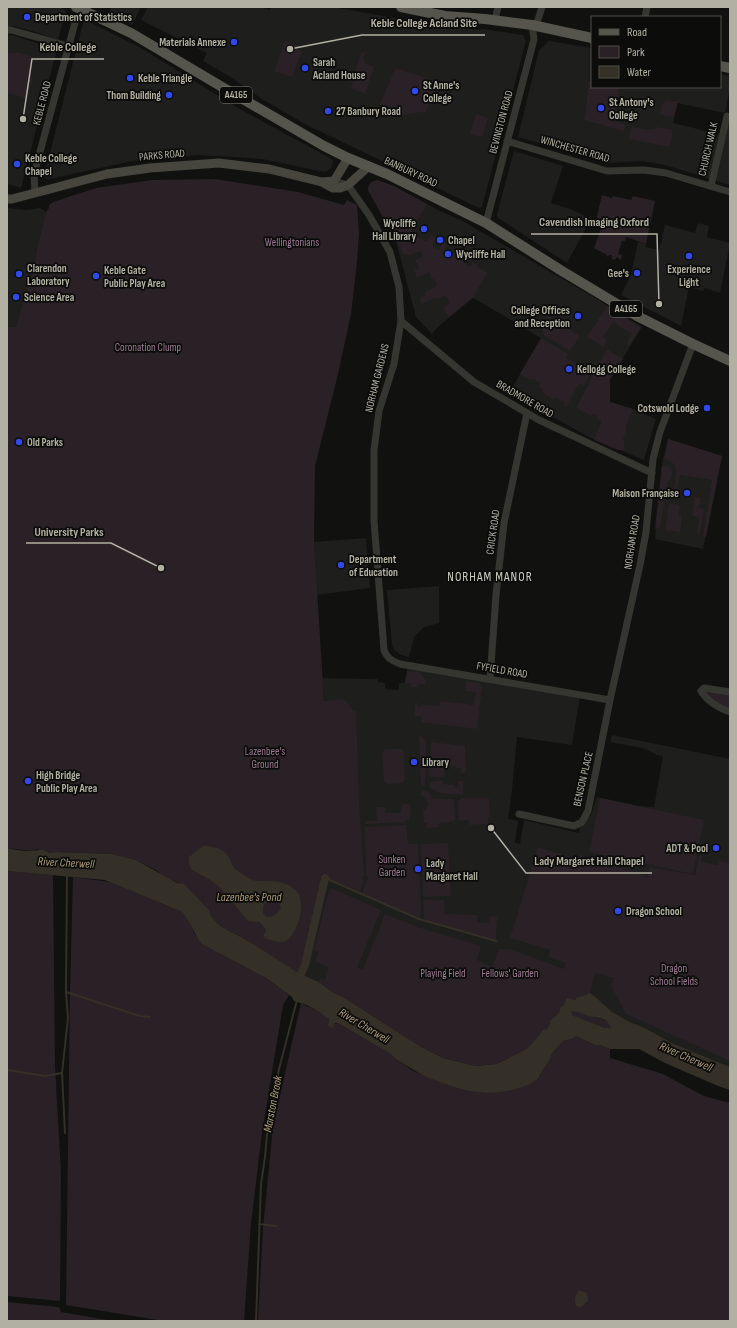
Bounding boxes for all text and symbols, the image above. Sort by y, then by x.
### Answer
place label: Department of Statistics [35,11,132,24]
callout: Keble College Acland Site [362,11,485,35]
marker: Department of Statistics [22,12,32,22]
text: Keble College Acland Site [371,16,477,31]
legend [591,16,721,88]
text: Road [627,25,647,40]
callout: Keble College [32,35,104,59]
place label: Materials Annexe [159,36,226,49]
marker: Materials Annexe [229,37,239,47]
text: Keble College [40,40,96,55]
text: Park [627,45,645,60]
place label: Sarah Acland House [312,56,366,82]
marker: Sarah Acland House [300,63,310,73]
text: Water [627,65,651,80]
place label: Keble Triangle [138,72,192,85]
marker: Keble Triangle [125,73,135,83]
street label: KEBLE ROAD [30,79,54,127]
place label: St Anne's College [423,79,459,105]
marker: St Anne's College [410,86,420,96]
road number: A4165 [220,87,252,103]
place label: Thom Building [107,89,161,102]
street label: BEVINGTON ROAD [486,89,516,155]
marker: Thom Building [164,90,174,100]
place label: St Antony's College [609,96,654,122]
marker: St Antony's College [596,103,606,113]
place label: 27 Banbury Road [336,105,401,118]
marker: 27 Banbury Road [323,106,333,116]
street label: CHURCH WALK [696,121,720,177]
street label: WINCHESTER ROAD [539,133,611,165]
street label: PARKS ROAD [138,147,186,163]
place label: Keble College Chapel [25,152,77,178]
street label: BANBURY ROAD [382,154,440,190]
marker: Keble College Chapel [12,159,22,169]
callout: Cavendish Imaging Oxford [531,210,657,234]
text: Cavendish Imaging Oxford [539,215,649,230]
place label: Wycliffe Hall Library [372,217,416,243]
marker: Wycliffe Hall Library [419,224,429,234]
place label: Chapel [448,234,475,247]
marker: Chapel [435,235,445,245]
park label: Wellingtonians [265,236,319,249]
place label: Wycliffe Hall [456,248,505,261]
marker: Wycliffe Hall [443,249,453,259]
marker: Experience Light [684,251,694,261]
place label: Clarendon Laboratory [27,262,70,288]
place label: Experience Light [667,263,711,289]
place label: Keble Gate Public Play Area [104,264,166,290]
place label: Gee's [608,267,629,280]
marker: Gee's [632,268,642,278]
marker: Clarendon Laboratory [14,269,24,279]
marker: Keble Gate Public Play Area [91,271,101,281]
place label: Science Area [24,291,75,304]
marker: Science Area [11,292,21,302]
road number: A4165 [610,301,642,317]
place label: College Offices and Reception [511,304,570,330]
marker: College Offices and Reception [573,311,583,321]
park label: Coronation Clump [115,341,181,354]
street label: NORHAM GARDENS [362,342,392,414]
place label: Kellogg College [577,363,636,376]
marker: Kellogg College [564,364,574,374]
street label: BRADMORE ROAD [494,377,556,421]
place label: Cotswold Lodge [638,402,699,415]
marker: Cotswold Lodge [702,403,712,413]
place label: Old Parks [27,436,63,449]
marker: Old Parks [14,437,24,447]
place label: Maison Française [612,487,679,500]
marker: Maison Française [682,488,692,498]
street label: CRICK ROAD [483,509,503,555]
street label: NORHAM ROAD [621,514,643,570]
callout: University Parks [26,519,111,543]
text: University Parks [34,525,104,540]
place label: Department of Education [349,553,398,579]
marker: Department of Education [336,560,346,570]
district label: NORHAM MANOR [447,569,533,585]
street label: FYFIELD ROAD [475,659,529,681]
park label: Lazenbee's Ground [245,745,285,771]
street label: BENSON PLACE [570,750,596,808]
place label: Library [422,756,450,769]
marker: Library [409,757,419,767]
place label: High Bridge Public Play Area [36,769,98,795]
marker: High Bridge Public Play Area [23,776,33,786]
place label: ADT & Pool [665,842,708,855]
marker: ADT & Pool [711,843,721,853]
callout: Lady Margaret Hall Chapel [526,849,652,873]
park label: Sunken Garden [378,853,406,879]
water label: River Cherwell [37,854,95,872]
text: Lady Margaret Hall Chapel [534,854,644,869]
place label: Lady Margaret Hall [426,857,478,883]
marker: Lady Margaret Hall [413,864,423,874]
water label: Lazenbee's Pond [217,890,282,905]
place label: Dragon School [626,905,682,918]
marker: Dragon School [613,906,623,916]
park label: Dragon School Fields [650,962,698,988]
park label: Playing Field [420,967,466,980]
park label: Fellows' Garden [481,967,539,980]
water label: River Cherwell [336,1005,393,1047]
water label: River Cherwell [657,1039,716,1076]
water label: Marston Brook [260,1074,286,1134]

